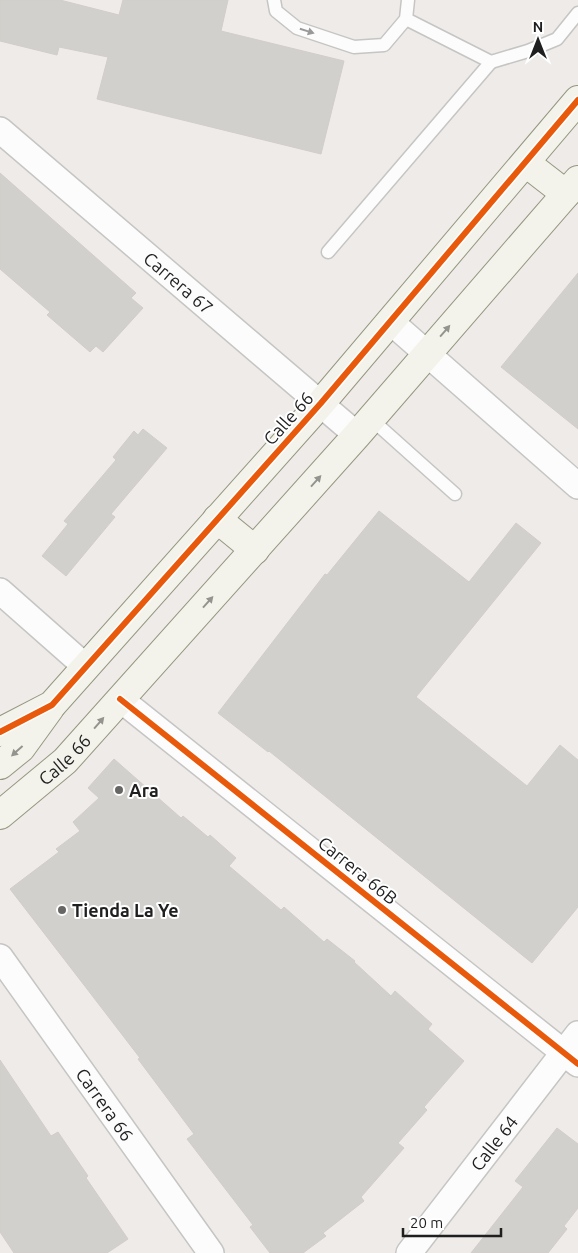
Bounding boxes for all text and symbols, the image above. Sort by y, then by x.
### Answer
north arrow [513,15,563,65]
text: N [533,19,543,35]
one-way arrow [300,28,315,36]
street label: Carrera 67 [140,248,217,318]
one-way arrow [440,325,451,338]
street label: Calle 66 [259,387,317,449]
one-way arrow [310,475,322,487]
one-way arrow [202,596,214,608]
one-way arrow [93,717,105,729]
street label: Calle 66 [34,730,94,789]
one-way arrow [11,745,24,756]
place label: Ara [129,780,159,800]
marker: Ara [113,784,125,796]
street label: Carrera 66B [314,832,402,908]
place label: Tienda La Ye [72,900,179,920]
marker: Tienda La Ye [56,904,68,916]
street label: Carrera 66 [72,1064,138,1145]
street label: Calle 64 [466,1111,521,1174]
scale bar [403,1206,500,1238]
text: 20 m [410,1214,443,1231]

